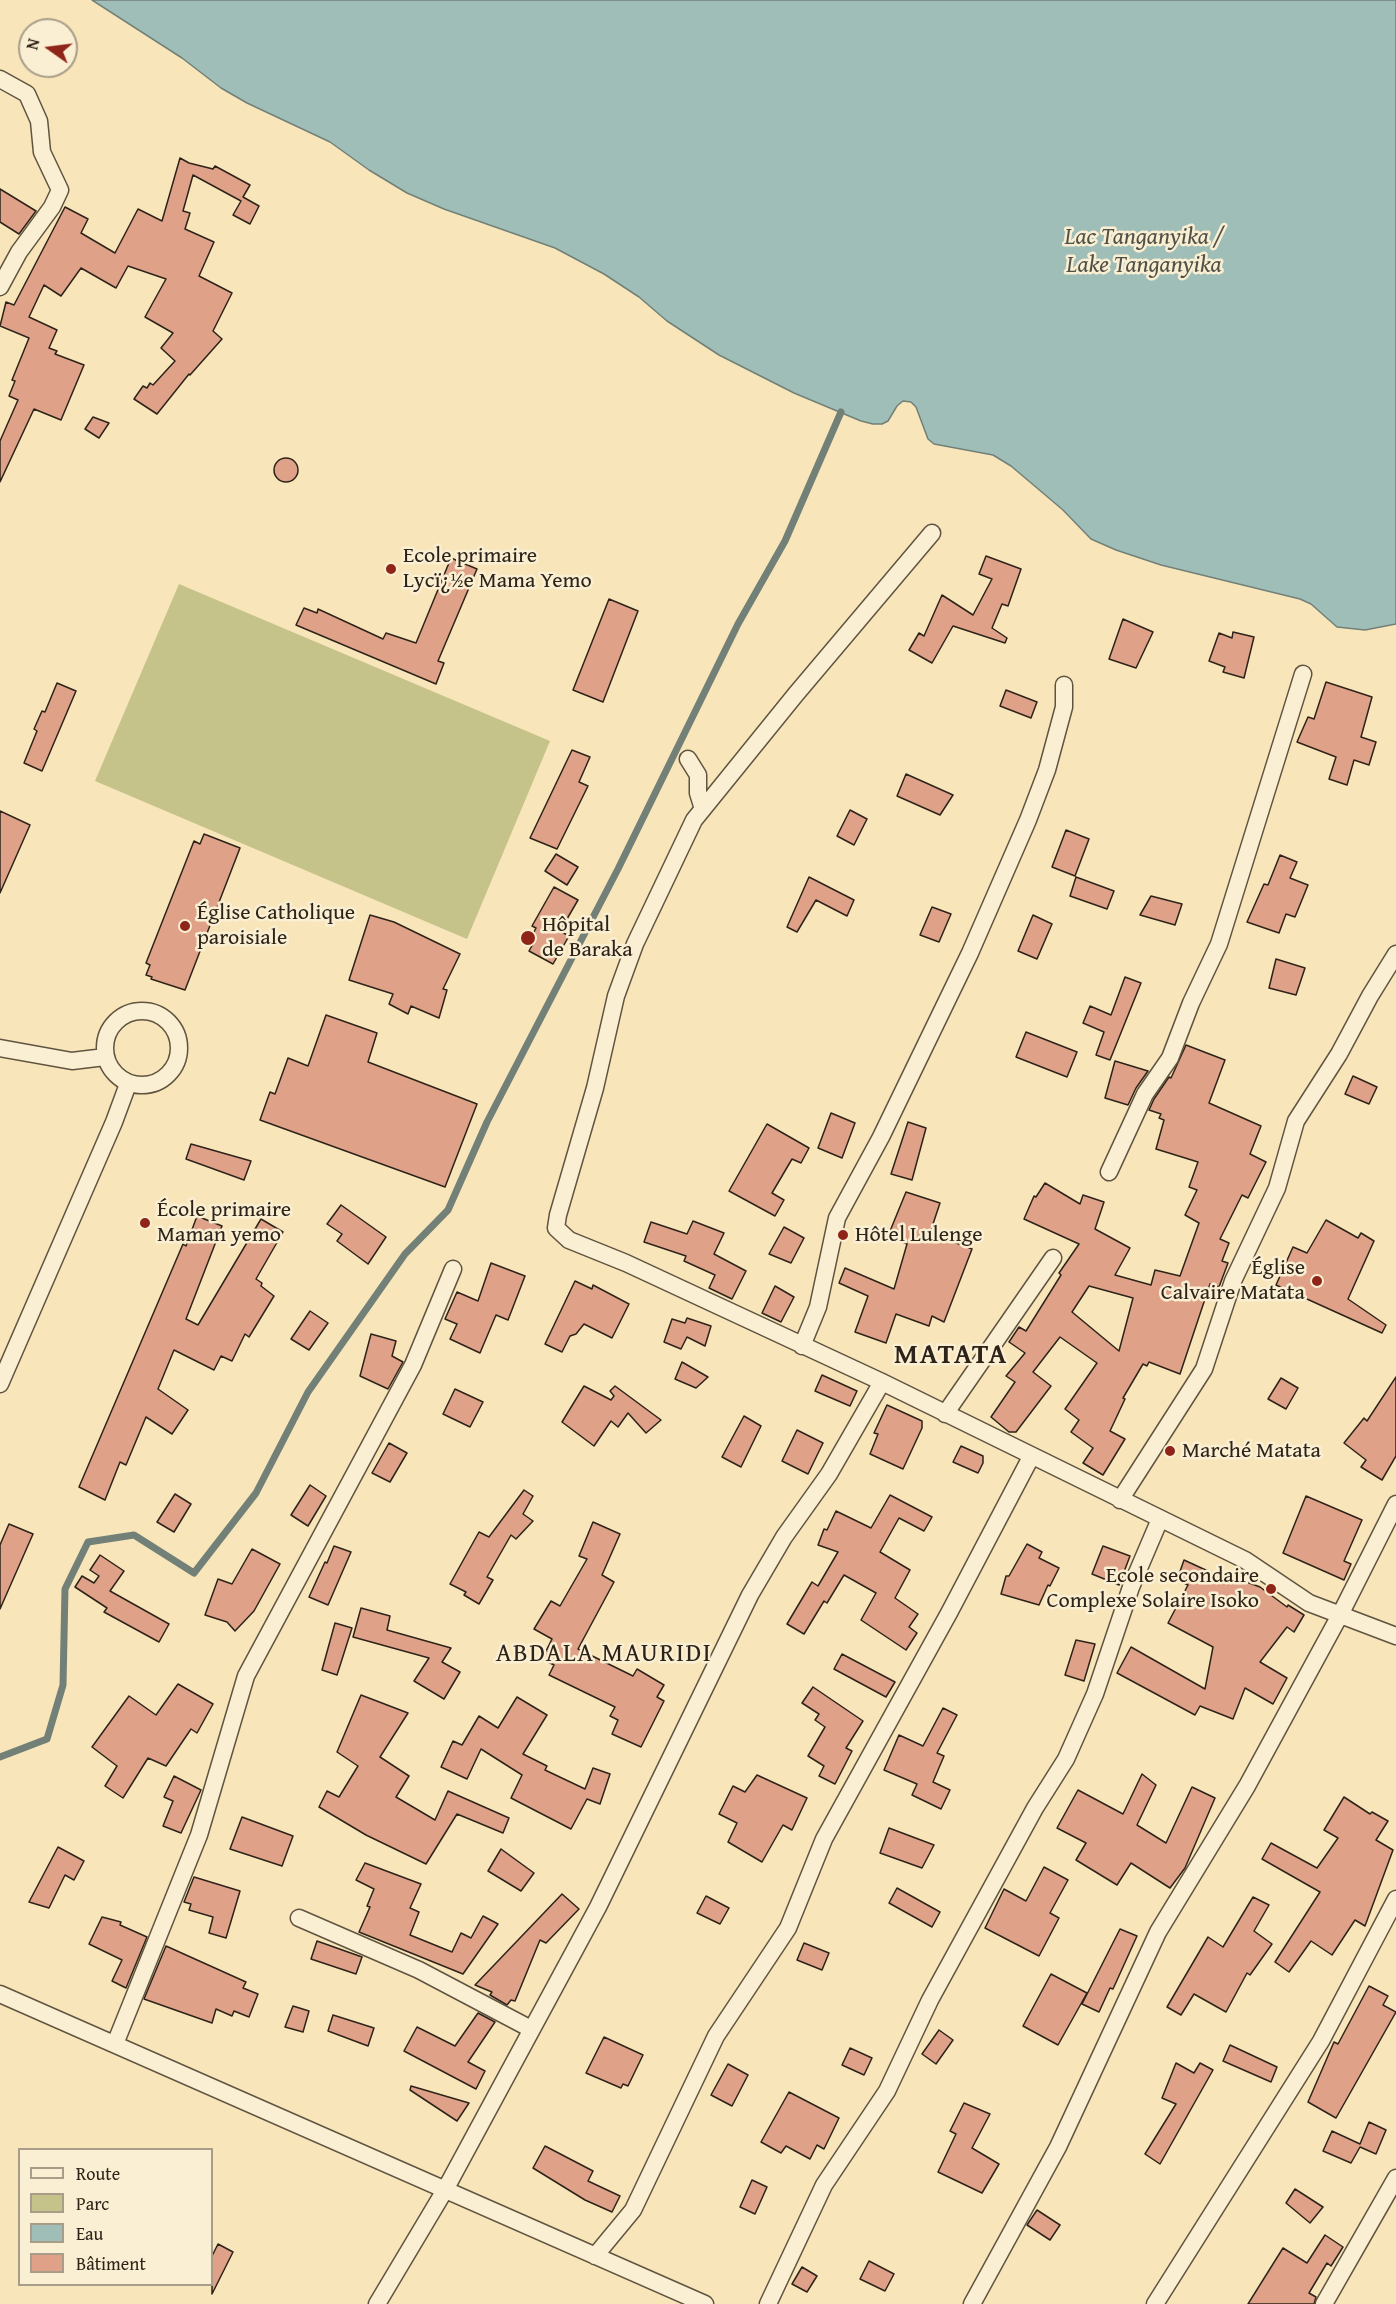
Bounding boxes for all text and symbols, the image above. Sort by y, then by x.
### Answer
north arrow [18,18,78,78]
text: N [20,36,45,52]
water label: Lac Tanganyika / Lake Tanganyika [1064,224,1224,280]
place label: Ecole primaire Lycï¿½e Mama Yemo [403,543,592,594]
marker: Ecole primaire Lycï¿½e Mama Yemo [384,562,398,576]
place label: Église Catholique paroisiale [197,900,355,951]
place label: Hôpital de Baraka [542,912,633,963]
marker: Église Catholique paroisiale [178,919,192,933]
marker: Hôpital de Baraka [519,929,537,947]
place label: École primaire Maman yemo [157,1197,291,1248]
marker: École primaire Maman yemo [138,1216,152,1230]
place label: Hôtel Lulenge [855,1222,983,1248]
marker: Hôtel Lulenge [836,1228,850,1242]
place label: Église Calvaire Matata [1161,1255,1305,1306]
marker: Église Calvaire Matata [1310,1274,1324,1288]
district label: MATATA [894,1339,1008,1373]
place label: Marché Matata [1182,1438,1321,1464]
marker: Marché Matata [1163,1444,1177,1458]
place label: Ecole secondaire Complexe Solaire Isoko [1046,1563,1259,1615]
marker: Ecole secondaire Complexe Solaire Isoko [1264,1582,1278,1596]
district label: ABDALA MAURIDI [496,1638,712,1670]
legend [18,2148,213,2286]
text: Route [76,2160,120,2187]
text: Parc [76,2190,109,2217]
text: Eau [76,2220,103,2247]
text: Bâtiment [76,2250,146,2277]

